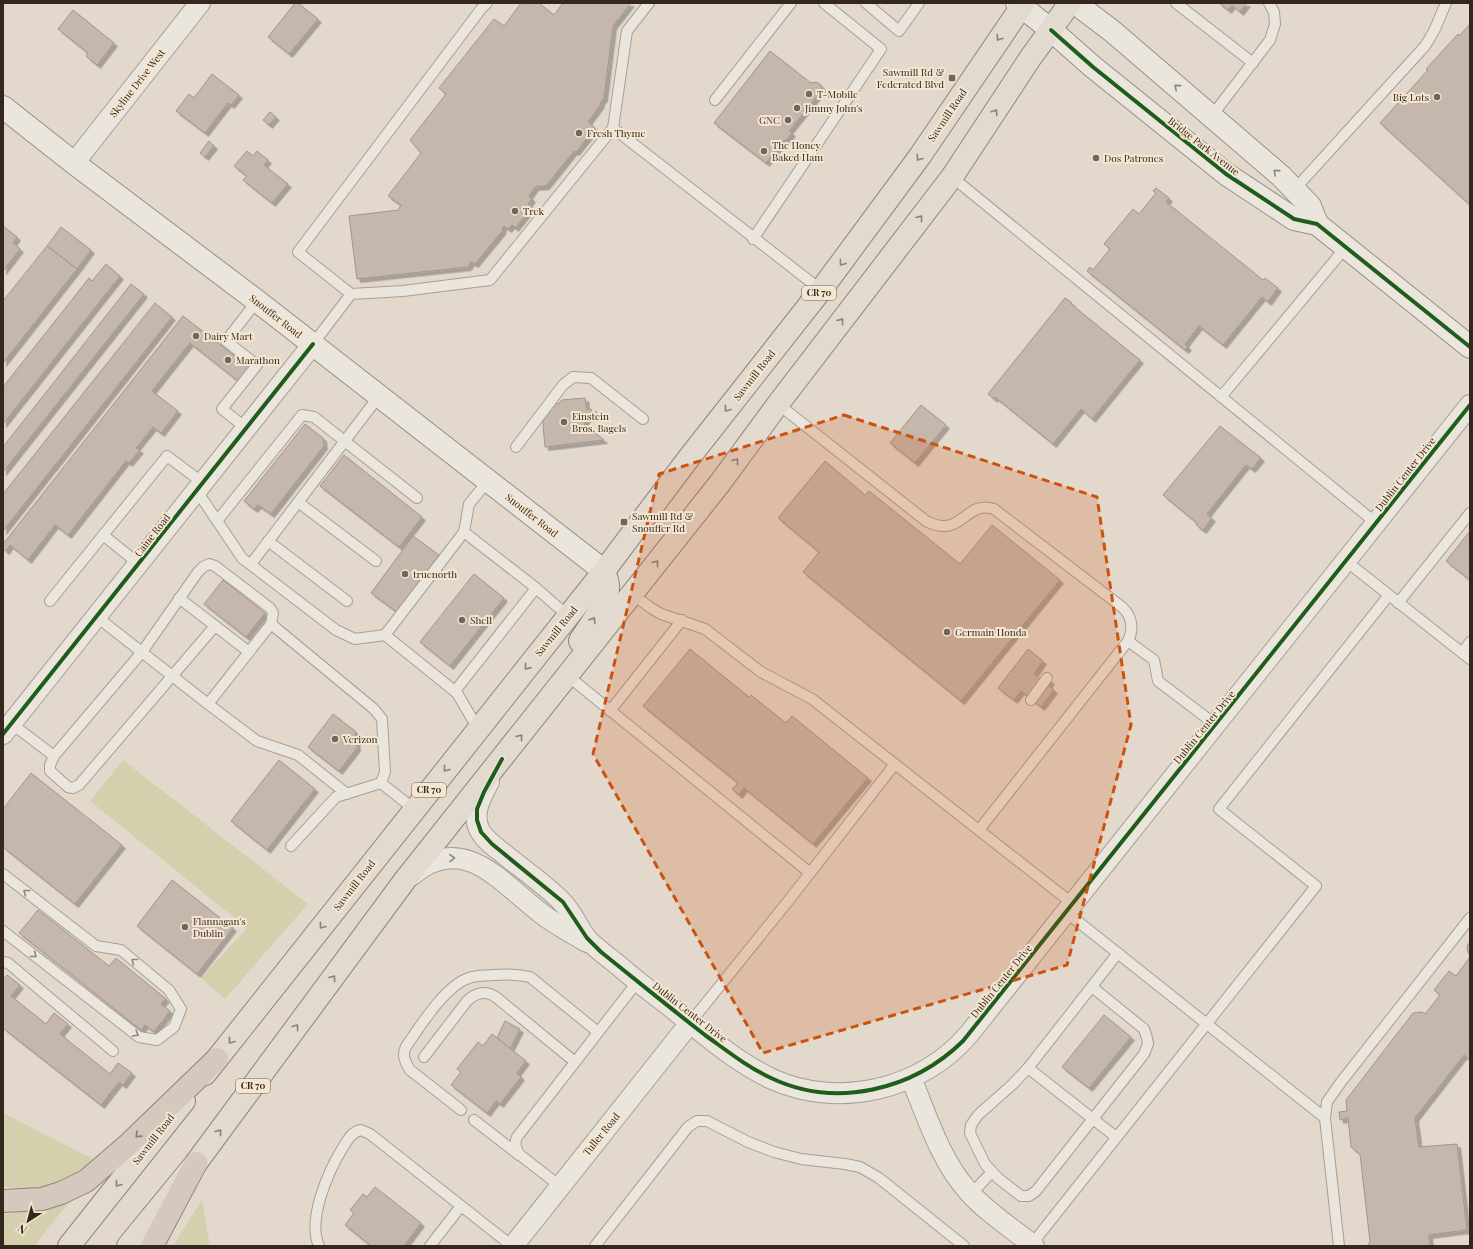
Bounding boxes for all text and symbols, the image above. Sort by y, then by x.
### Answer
one-way arrow [997,34,1004,41]
street label: Skyline Drive West [106,46,168,120]
place label: Sawmill Rd & Federated Blvd [877,65,945,91]
marker: Sawmill Rd & Federated Blvd [947,73,957,83]
one-way arrow [1175,85,1182,92]
street label: Sawmill Road [924,86,970,144]
place label: T-Mobile [817,87,858,101]
marker: T-Mobile [804,89,814,99]
place label: Big Lots [1393,90,1429,104]
marker: Big Lots [1432,92,1442,102]
place label: Jimmy John's [804,101,863,115]
marker: Jimmy John's [792,103,802,113]
one-way arrow [990,109,998,116]
place label: GNC [759,113,780,127]
street label: Bridge Park Avenue [1165,114,1243,178]
marker: GNC [783,115,793,125]
place label: Fresh Thyme [587,126,646,140]
marker: Fresh Thyme [574,128,584,138]
place label: The Honey Baked Ham [772,138,823,164]
marker: The Honey Baked Ham [759,146,769,156]
place label: Dos Patrones [1104,151,1163,165]
marker: Dos Patrones [1091,153,1101,163]
one-way arrow [916,154,924,161]
one-way arrow [1273,170,1281,177]
place label: Trek [523,204,545,218]
marker: Trek [510,206,520,216]
one-way arrow [916,216,923,223]
one-way arrow [839,258,846,265]
road number: CR 70 [802,286,836,300]
street label: Snouffer Road [247,291,306,341]
one-way arrow [837,319,844,326]
place label: Dairy Mart [204,329,253,343]
marker: Dairy Mart [191,331,201,341]
street label: Sawmill Road [730,347,778,403]
place label: Marathon [236,353,280,367]
marker: Marathon [223,355,233,365]
one-way arrow [725,405,732,412]
place label: Einstein Bros. Bagels [572,409,626,435]
marker: Einstein Bros. Bagels [559,417,569,427]
street label: Dublin Center Drive [1372,434,1438,514]
one-way arrow [731,458,738,465]
street label: Snouffer Road [503,490,562,540]
place label: Sawmill Rd & Snouffer Rd [632,509,694,535]
street label: Caine Road [131,510,173,559]
marker: Sawmill Rd & Snouffer Rd [619,517,629,527]
one-way arrow [652,561,659,568]
place label: truenorth [413,567,457,581]
marker: truenorth [400,569,410,579]
street label: Sawmill Road [531,603,581,659]
place label: Shell [470,613,492,627]
marker: Shell [457,615,467,625]
one-way arrow [588,617,596,624]
place label: Germain Honda [955,625,1026,639]
marker: Germain Honda [942,627,952,637]
one-way arrow [525,662,532,670]
street label: Dublin Center Drive [1170,687,1238,767]
place label: Verizon [342,732,377,746]
marker: Verizon [330,734,340,744]
one-way arrow [515,734,522,741]
one-way arrow [444,764,451,771]
road number: CR 70 [412,783,446,797]
one-way arrow [449,854,455,862]
street label: Sawmill Road [330,857,378,913]
one-way arrow [24,890,31,897]
place label: Flannagan's Dublin [193,914,246,940]
one-way arrow [320,921,327,928]
marker: Flannagan's Dublin [180,922,190,932]
street label: Dublin Center Drive [967,941,1035,1021]
one-way arrow [29,950,36,957]
one-way arrow [131,959,138,966]
one-way arrow [328,975,335,982]
street label: Dublin Center Drive [650,979,730,1045]
one-way arrow [292,1025,299,1032]
one-way arrow [132,1030,139,1037]
one-way arrow [229,1036,236,1043]
road number: CR 70 [236,1079,270,1093]
street label: Tuller Road [579,1109,623,1158]
street label: Sawmill Road [129,1111,177,1167]
one-way arrow [214,1129,221,1136]
one-way arrow [135,1130,143,1137]
one-way arrow [116,1180,123,1187]
north arrow [8,1201,48,1241]
text: N [14,1221,29,1238]

